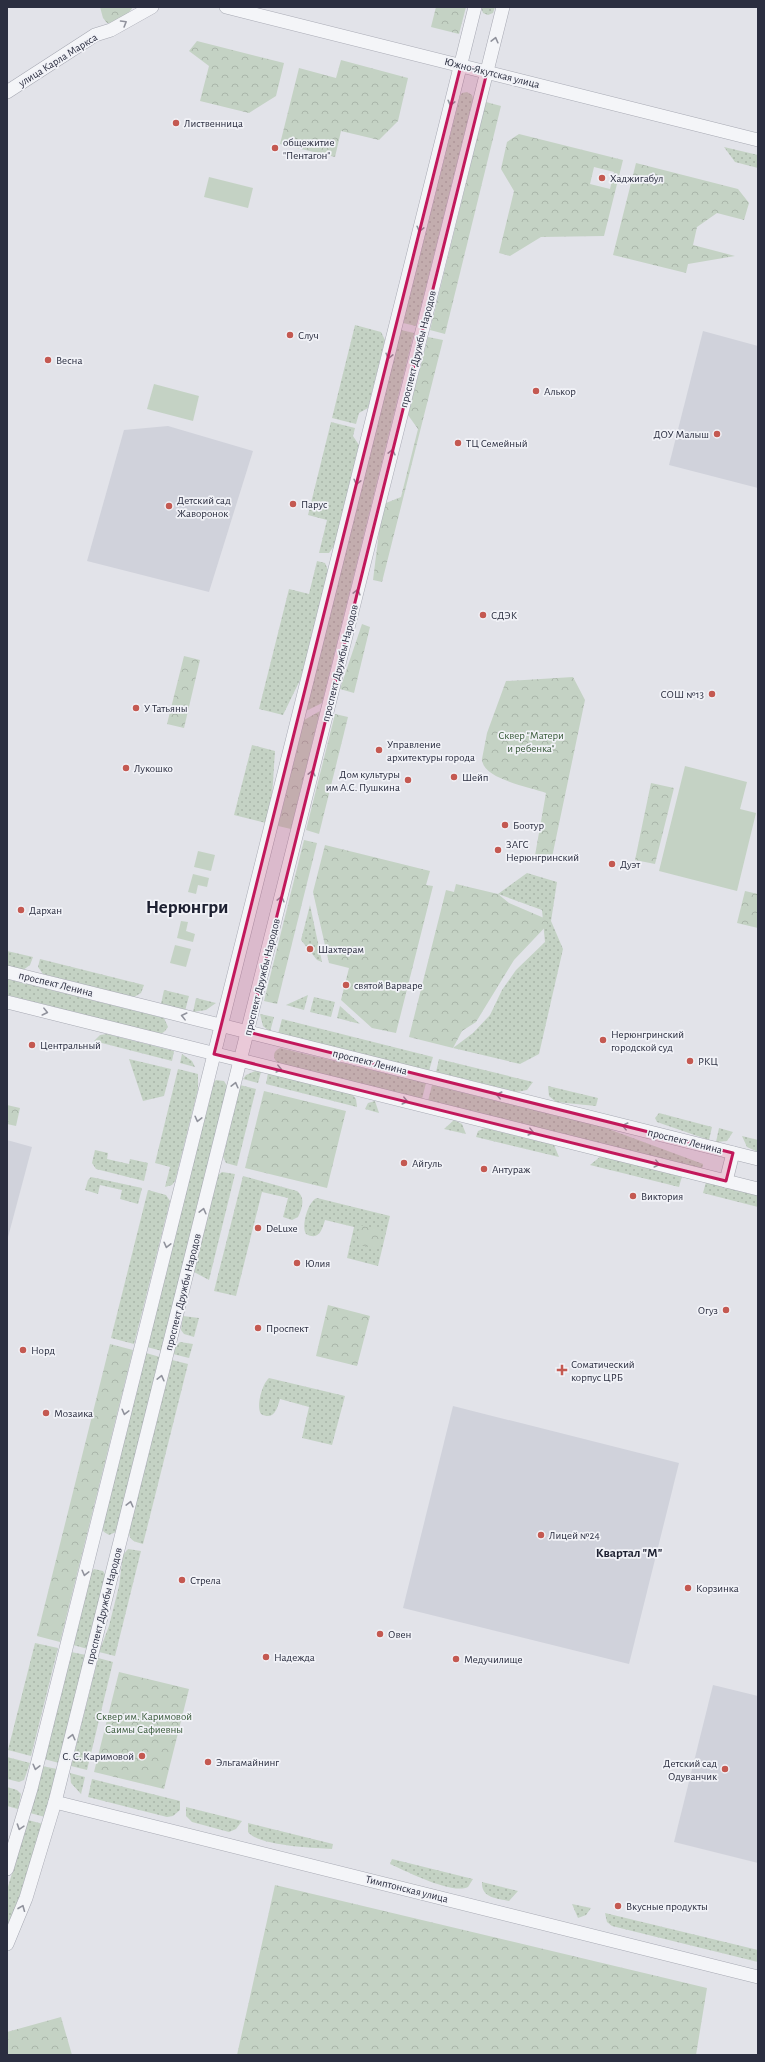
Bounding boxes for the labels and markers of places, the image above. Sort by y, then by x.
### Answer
marker: Лиственница [171,118,181,128]
place label: Лиственница [184,118,243,129]
place label: общежитие "Пентагон" [283,137,334,161]
marker: общежитие "Пентагон" [270,143,280,153]
marker: Хаджигабул [597,173,607,183]
place label: Хаджигабул [610,173,663,184]
marker: Случ [285,330,295,340]
place label: Случ [298,330,319,341]
marker: Весна [43,355,53,365]
place label: Весна [56,355,82,366]
marker: Алькор [531,386,541,396]
place label: Алькор [544,386,576,397]
place label: ДОУ Малыш [653,429,709,440]
marker: ДОУ Малыш [712,429,722,439]
marker: ТЦ Семейный [453,438,463,448]
place label: ТЦ Семейный [466,438,528,449]
place label: Детский сад Жаворонок [177,495,231,519]
marker: Парус [288,499,298,509]
place label: Парус [301,499,328,510]
marker: Детский сад Жаворонок [164,501,174,511]
marker: СДЭК [478,610,488,620]
place label: СДЭК [491,610,518,621]
place label: СОШ №13 [660,689,704,700]
marker: СОШ №13 [707,689,717,699]
marker: У Татьяны [131,703,141,713]
place label: У Татьяны [144,703,187,714]
place label: Управление архитектуры города [387,739,475,763]
marker: Управление архитектуры города [374,745,384,755]
marker: Лукошко [121,763,131,773]
place label: Лукошко [134,763,173,774]
place label: Дом культуры им А.С. Пушкина [326,769,400,793]
marker: Шейп [449,772,459,782]
place label: Шейп [462,772,489,783]
marker: Дом культуры им А.С. Пушкина [403,775,413,785]
marker: Боотур [500,820,510,830]
place label: Боотур [513,820,544,831]
place label: ЗАГС Нерюнгринский [506,839,579,863]
marker: ЗАГС Нерюнгринский [493,845,503,855]
marker: Дуэт [607,859,617,869]
place label: Дуэт [620,859,640,870]
marker: Дархан [16,905,26,915]
place label: Дархан [29,905,62,916]
marker: Шахтерам [305,944,315,954]
place label: Шахтерам [318,944,364,955]
marker: святой Варваре [341,980,351,990]
place label: святой Варваре [354,980,423,991]
place label: Нерюнгринский городской суд [611,1029,684,1053]
marker: Нерюнгринский городской суд [598,1035,608,1045]
marker: Центральный [27,1040,37,1050]
place label: Центральный [40,1040,101,1051]
marker: РКЦ [685,1056,695,1066]
place label: РКЦ [698,1056,718,1067]
marker: Айгуль [399,1158,409,1168]
place label: Айгуль [412,1158,442,1169]
marker: Антураж [479,1164,489,1174]
place label: Антураж [492,1164,530,1175]
marker: Виктория [628,1191,638,1201]
place label: Виктория [641,1191,683,1202]
marker: DeLuxe [253,1223,263,1233]
place label: DeLuxe [266,1223,298,1234]
marker: Юлия [292,1258,302,1268]
place label: Юлия [305,1258,330,1269]
place label: Огуз [698,1305,718,1316]
marker: Огуз [721,1305,731,1315]
marker: Проспект [253,1323,263,1333]
place label: Проспект [266,1323,308,1334]
marker: Норд [18,1345,28,1355]
place label: Норд [31,1345,55,1356]
place label: Соматический корпус ЦРБ [571,1359,635,1383]
marker: Соматический корпус ЦРБ [556,1364,568,1376]
marker: Мозаика [41,1408,51,1418]
place label: Мозаика [54,1408,93,1419]
marker: Лицей №24 [536,1530,546,1540]
place label: Лицей №24 [549,1530,600,1541]
marker: Стрела [177,1575,187,1585]
place label: Стрела [190,1575,221,1586]
marker: Корзинка [683,1583,693,1593]
place label: Корзинка [696,1583,739,1594]
marker: Овен [375,1629,385,1639]
place label: Овен [388,1629,411,1640]
marker: Надежда [261,1652,271,1662]
place label: Надежда [274,1652,315,1663]
marker: Медучилище [451,1654,461,1664]
place label: Медучилище [464,1654,523,1665]
place label: С. С. Каримовой [62,1751,134,1762]
marker: С. С. Каримовой [137,1751,147,1761]
marker: Эльгамайнинг [203,1757,213,1767]
place label: Эльгамайнинг [216,1757,279,1768]
place label: Детский сад Одуванчик [663,1758,717,1782]
marker: Детский сад Одуванчик [720,1764,730,1774]
marker: Вкусные продукты [613,1901,623,1911]
place label: Вкусные продукты [626,1901,708,1912]

